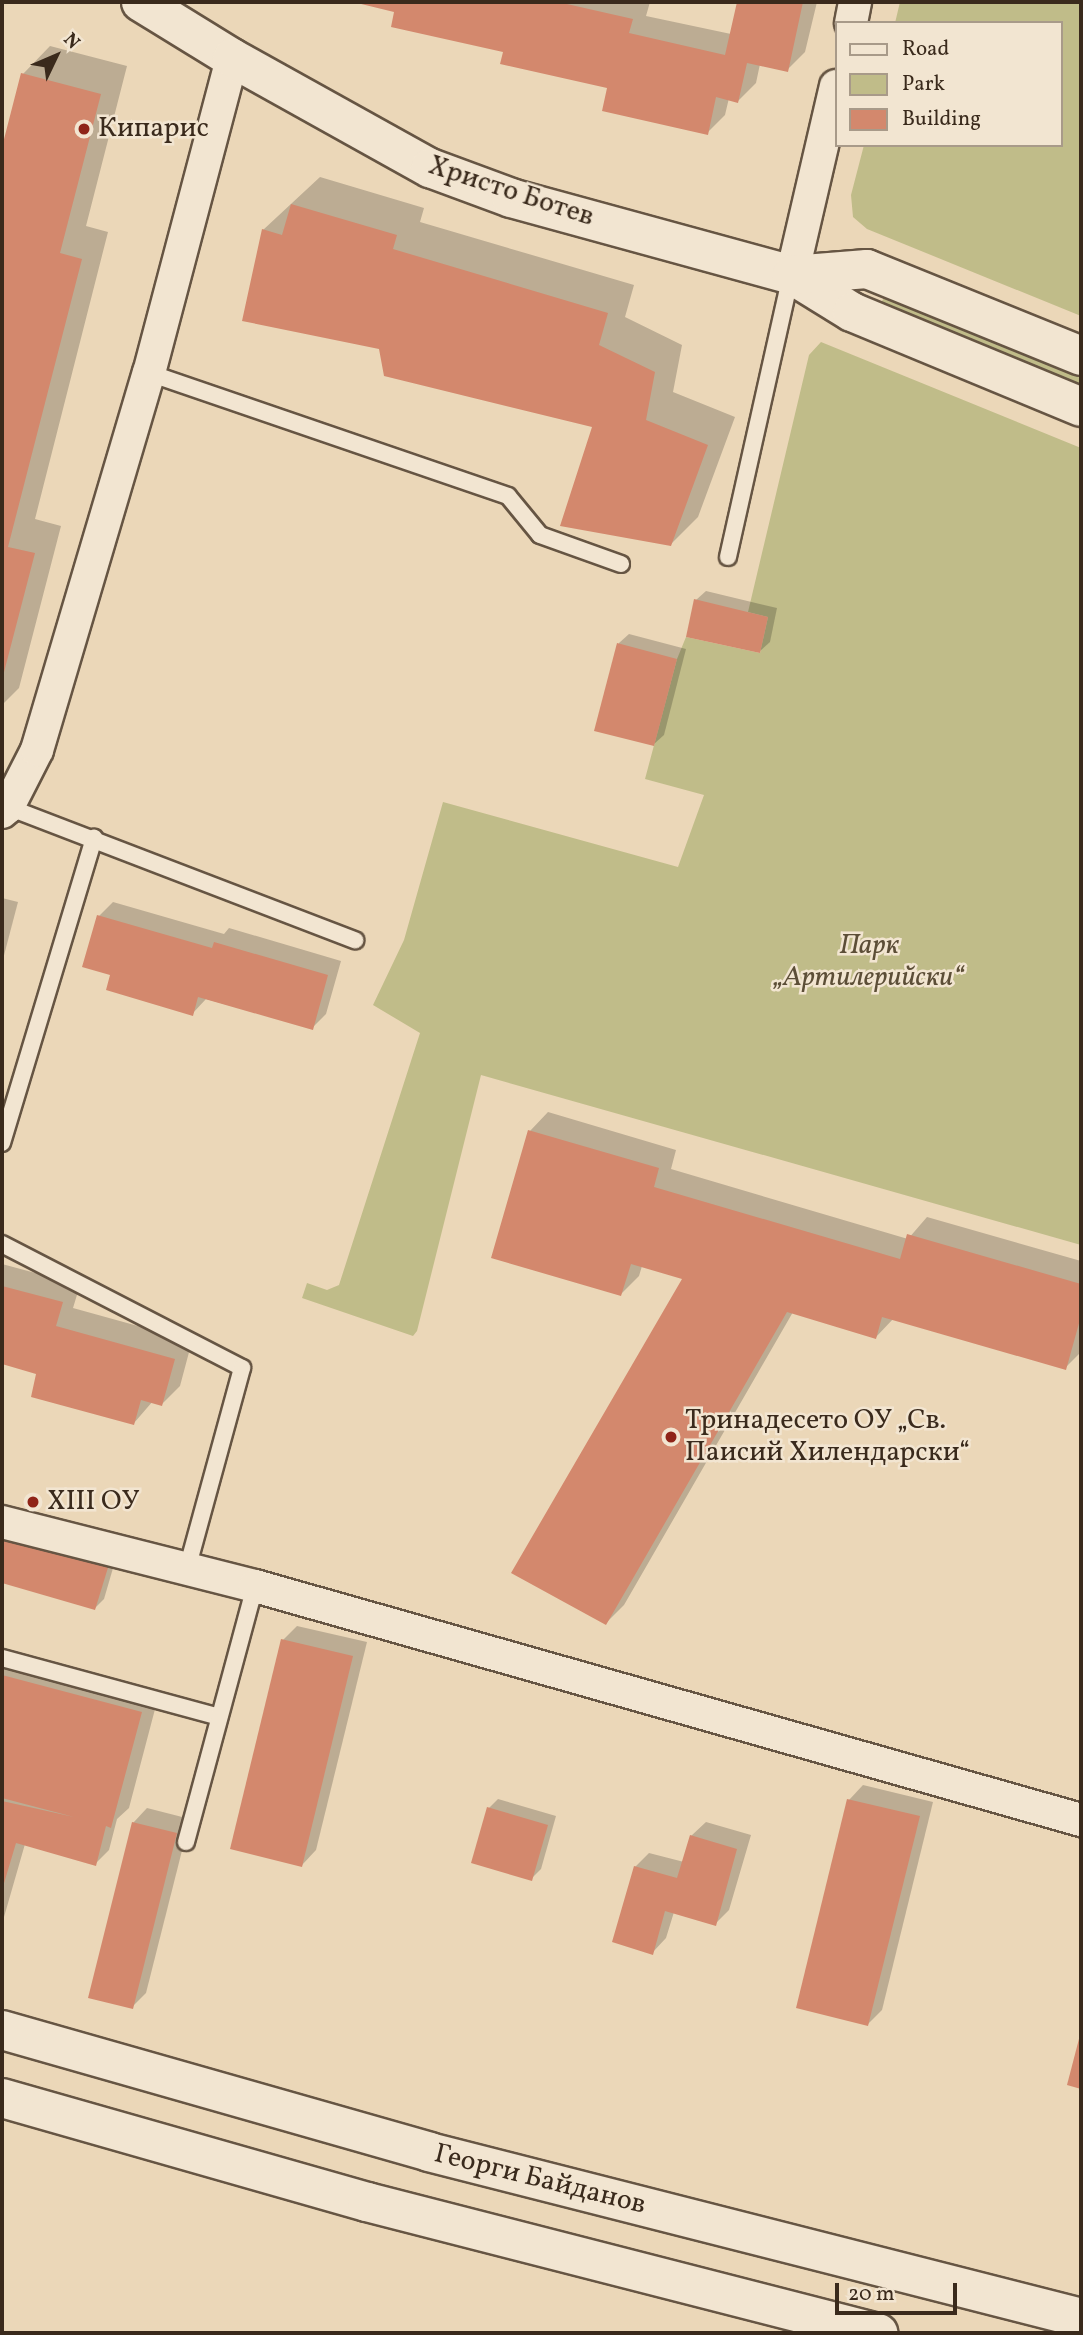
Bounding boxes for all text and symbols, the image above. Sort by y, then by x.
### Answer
north arrow [21,21,91,91]
legend [834,21,1062,147]
text: N [57,27,85,55]
text: Road [902,35,949,64]
text: Park [902,70,945,99]
text: Building [902,105,981,134]
place label: Кипарис [98,112,209,146]
marker: Кипарис [76,121,92,137]
street label: Христо Ботев [424,149,598,235]
park label: Парк „Артилерийски“ [774,929,964,995]
place label: Тринадесето ОУ „Св. Паисий Хилендарски“ [685,1404,970,1470]
marker: Тринадесето ОУ „Св. Паисий Хилендарски“ [663,1429,679,1445]
place label: XIII ОУ [47,1485,140,1519]
marker: XIII ОУ [25,1494,41,1510]
street label: Георги Байданов [431,2137,649,2223]
scale bar [838,2268,960,2312]
text: 20 m [848,2280,894,2309]

